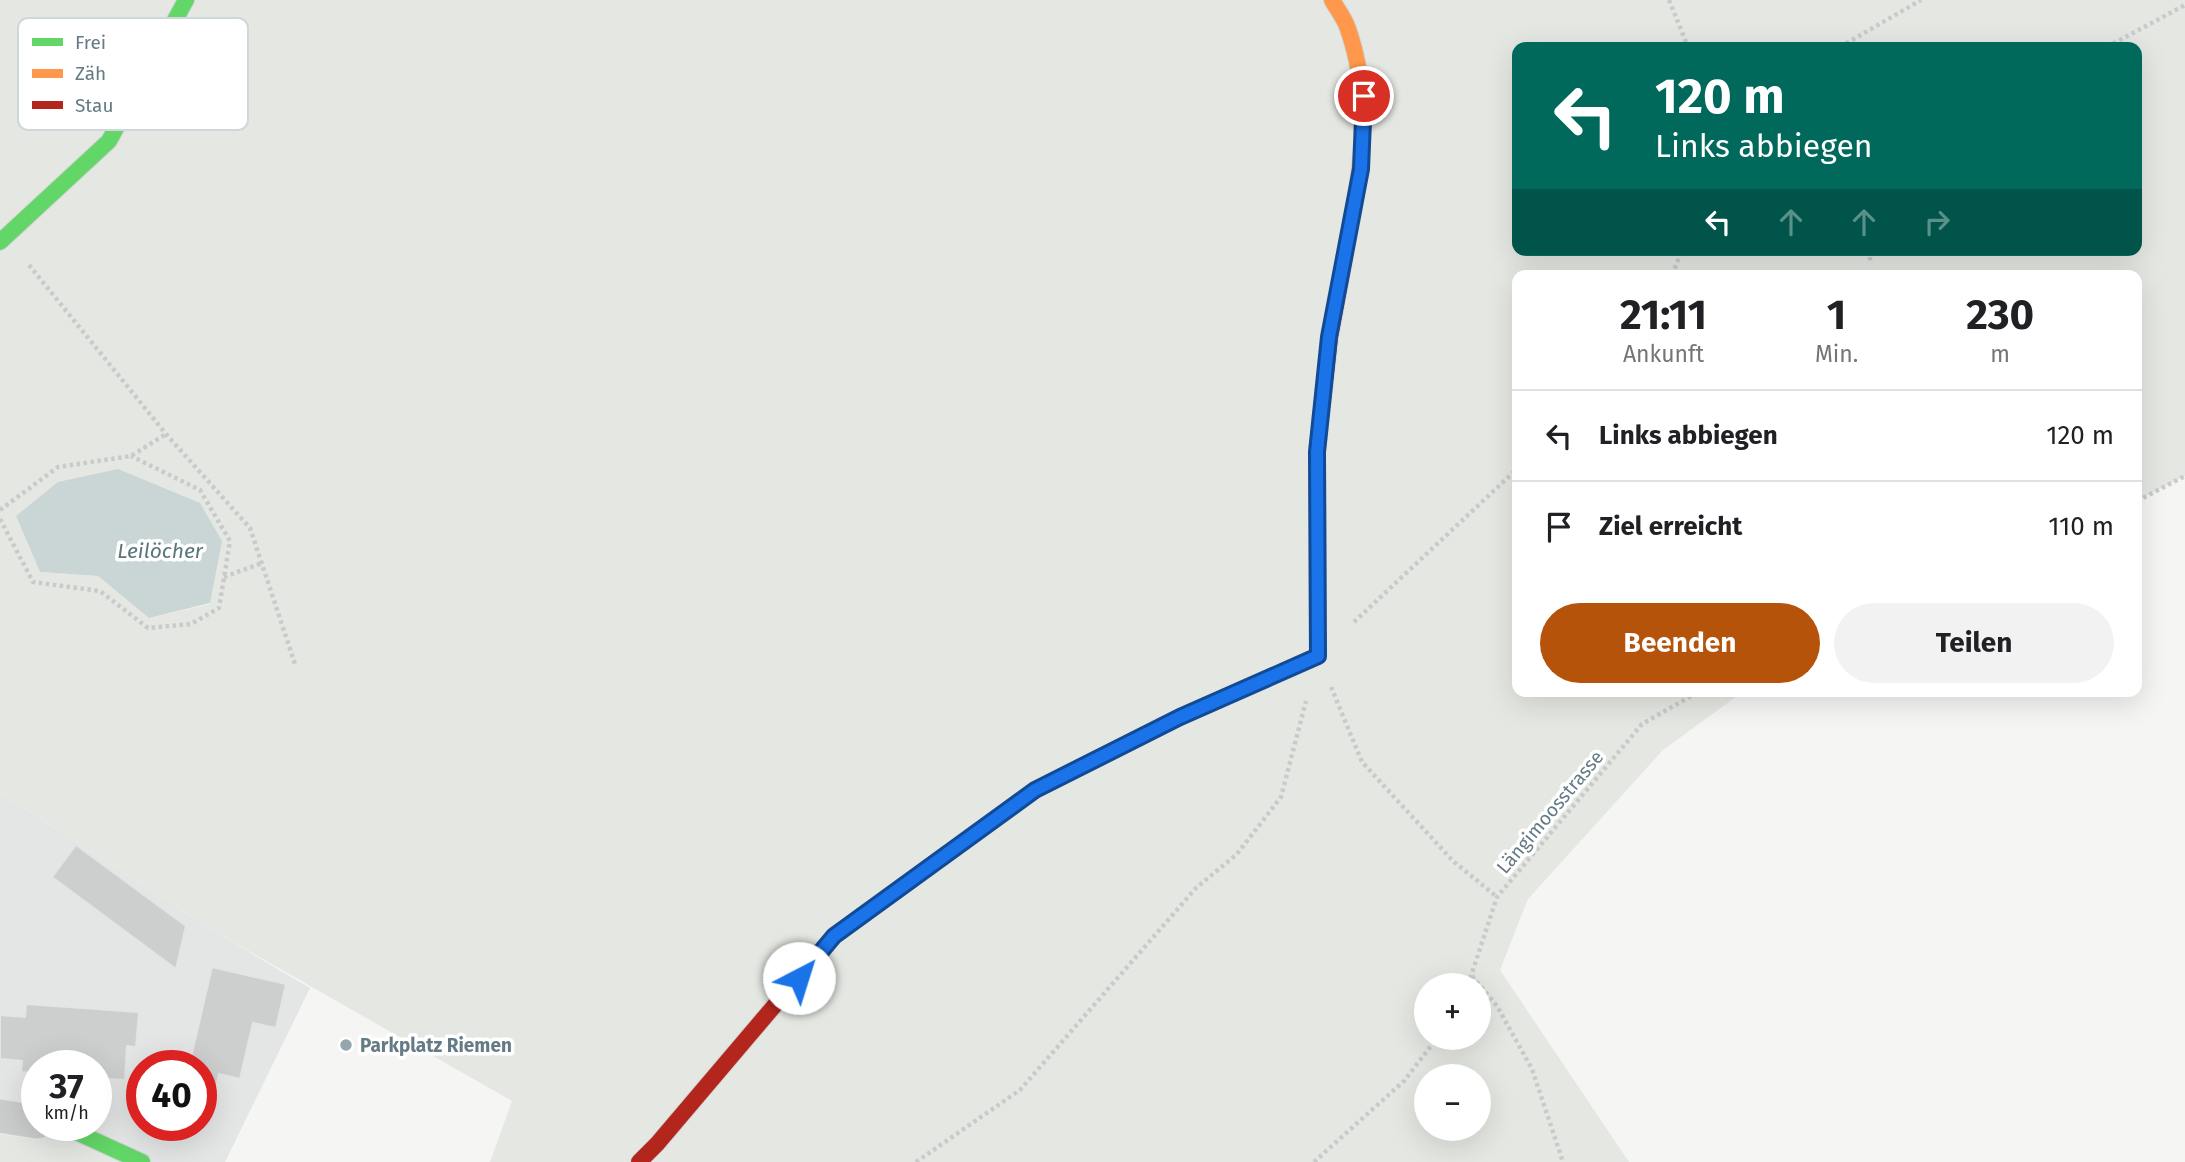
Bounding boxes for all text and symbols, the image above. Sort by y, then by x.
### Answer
legend [18,18,248,130]
text: Frei [75,31,106,54]
text: Zäh [75,62,106,85]
pin [1334,66,1394,126]
text: 120 m [1655,67,1785,126]
icon: left [1540,70,1631,161]
icon: arrive [1345,77,1383,115]
text: Stau [75,94,113,117]
text: Links abbiegen [1655,127,1873,165]
icon: left [1699,203,1737,241]
icon: ahead [1772,203,1810,241]
icon: ahead [1845,203,1883,241]
icon: right [1918,203,1956,241]
text: 21:11 [1620,290,1707,340]
text: 1 [1827,290,1846,340]
text: 230 [1966,290,2034,340]
text: Ankunft [1623,340,1704,368]
text: Min. [1815,340,1858,368]
text: m [1990,340,2010,368]
icon: left [1540,417,1578,455]
text: Links abbiegen [1599,420,1778,451]
text: 120 m [2046,420,2114,451]
icon: arrive [1540,508,1578,546]
text: Ziel erreicht [1599,511,1742,542]
text: 110 m [2048,511,2114,542]
water label: Leilöcher [117,538,204,564]
button: Beenden [1540,603,1820,683]
button: Teilen [1834,603,2114,683]
street label: Längimoosstrasse [1492,746,1608,878]
position arrow [762,941,836,1015]
map controls [1414,973,1491,1141]
button: + [1414,973,1491,1050]
place label: Parkplatz Riemen [360,1034,512,1057]
marker: Parkplatz Riemen [338,1037,354,1053]
speed limit sign: 40 [126,1050,217,1141]
button: − [1414,1064,1491,1141]
text: 37 [49,1065,84,1107]
text: km/h [44,1102,89,1124]

